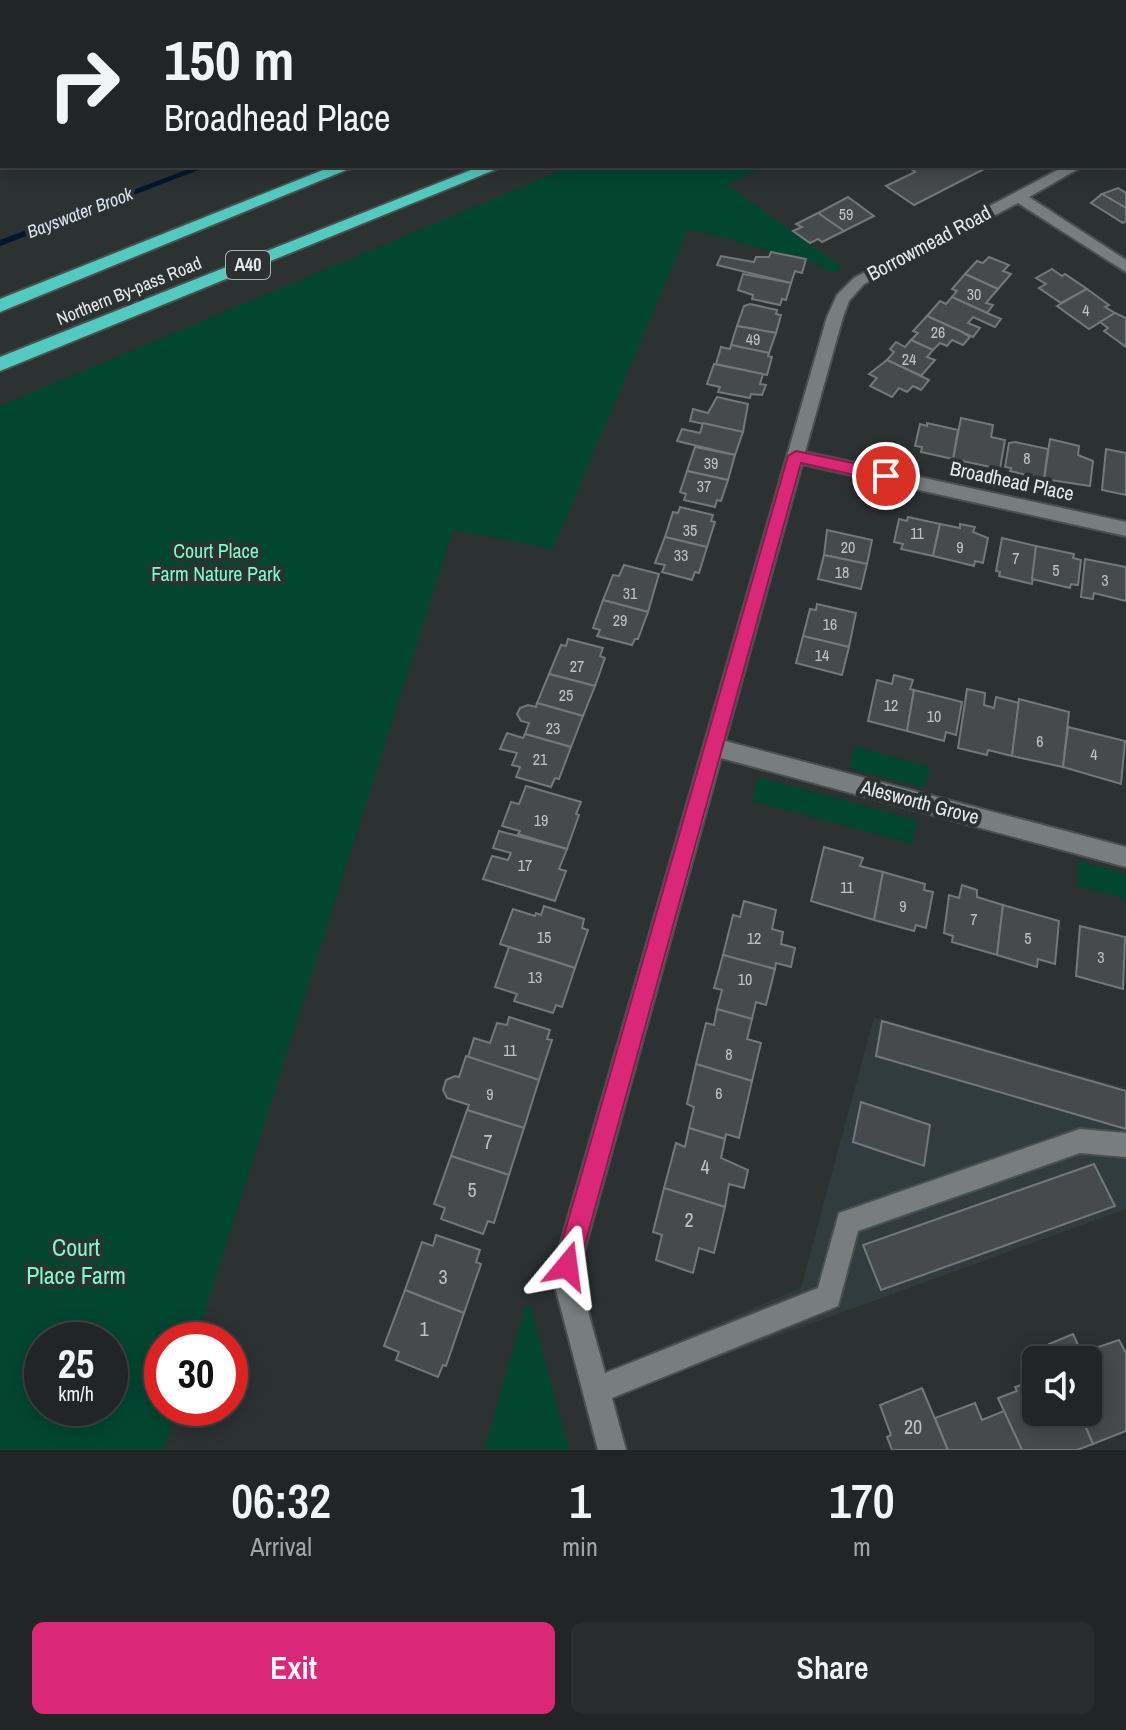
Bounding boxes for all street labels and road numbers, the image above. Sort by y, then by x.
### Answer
street label: Borrowmead Road [862,199,995,287]
street label: Northern By-pass Road [53,250,205,331]
road number: A40 [226,251,270,279]
street label: Broadhead Place [948,454,1076,507]
street label: Alesworth Grove [857,773,982,830]

